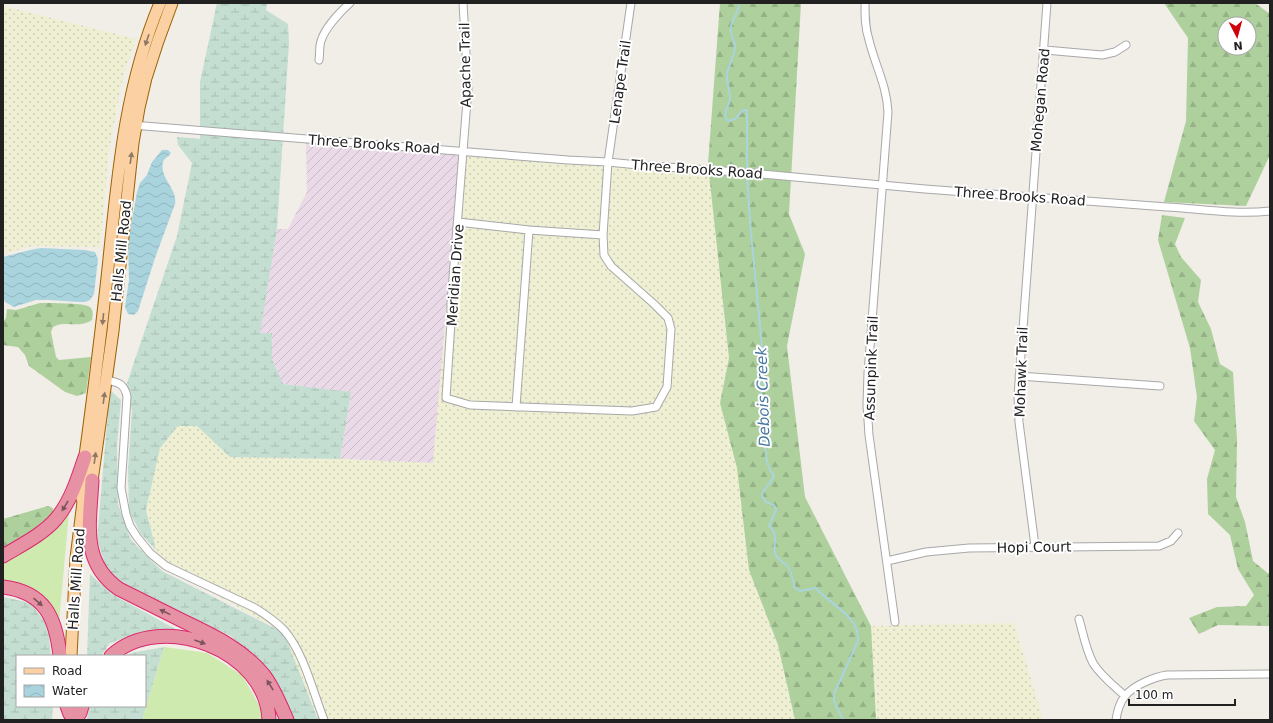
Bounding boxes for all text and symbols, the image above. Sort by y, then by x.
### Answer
north arrow [1217,16,1257,56]
street label: Apache Trail [456,22,474,108]
one-way arrow [144,34,150,46]
street label: Lenape Trail [606,39,634,125]
text: N [1233,39,1243,52]
street label: Mohegan Road [1027,47,1053,153]
street label: Three Brooks Road [307,131,440,157]
one-way arrow [128,152,134,164]
street label: Three Brooks Road [630,156,763,182]
street label: Three Brooks Road [953,183,1086,209]
street label: Halls Mill Road [108,199,134,303]
street label: Meridian Drive [443,223,467,327]
one-way arrow [99,313,106,325]
street label: Assunpink Trail [861,315,881,421]
street label: Mohawk Trail [1011,326,1031,418]
water label: Debois Creek [752,345,774,447]
one-way arrow [101,392,107,404]
one-way arrow [92,452,98,464]
one-way arrow [61,501,69,511]
street label: Halls Mill Road [64,528,88,630]
street label: Hopi Court [996,538,1072,556]
one-way arrow [33,597,44,606]
one-way arrow [159,609,171,615]
one-way arrow [195,639,207,645]
legend [16,655,146,707]
text: Road [52,664,82,678]
one-way arrow [267,679,274,691]
scale bar [1129,681,1235,707]
text: Water [52,684,88,698]
text: 100 m [1135,688,1173,702]

